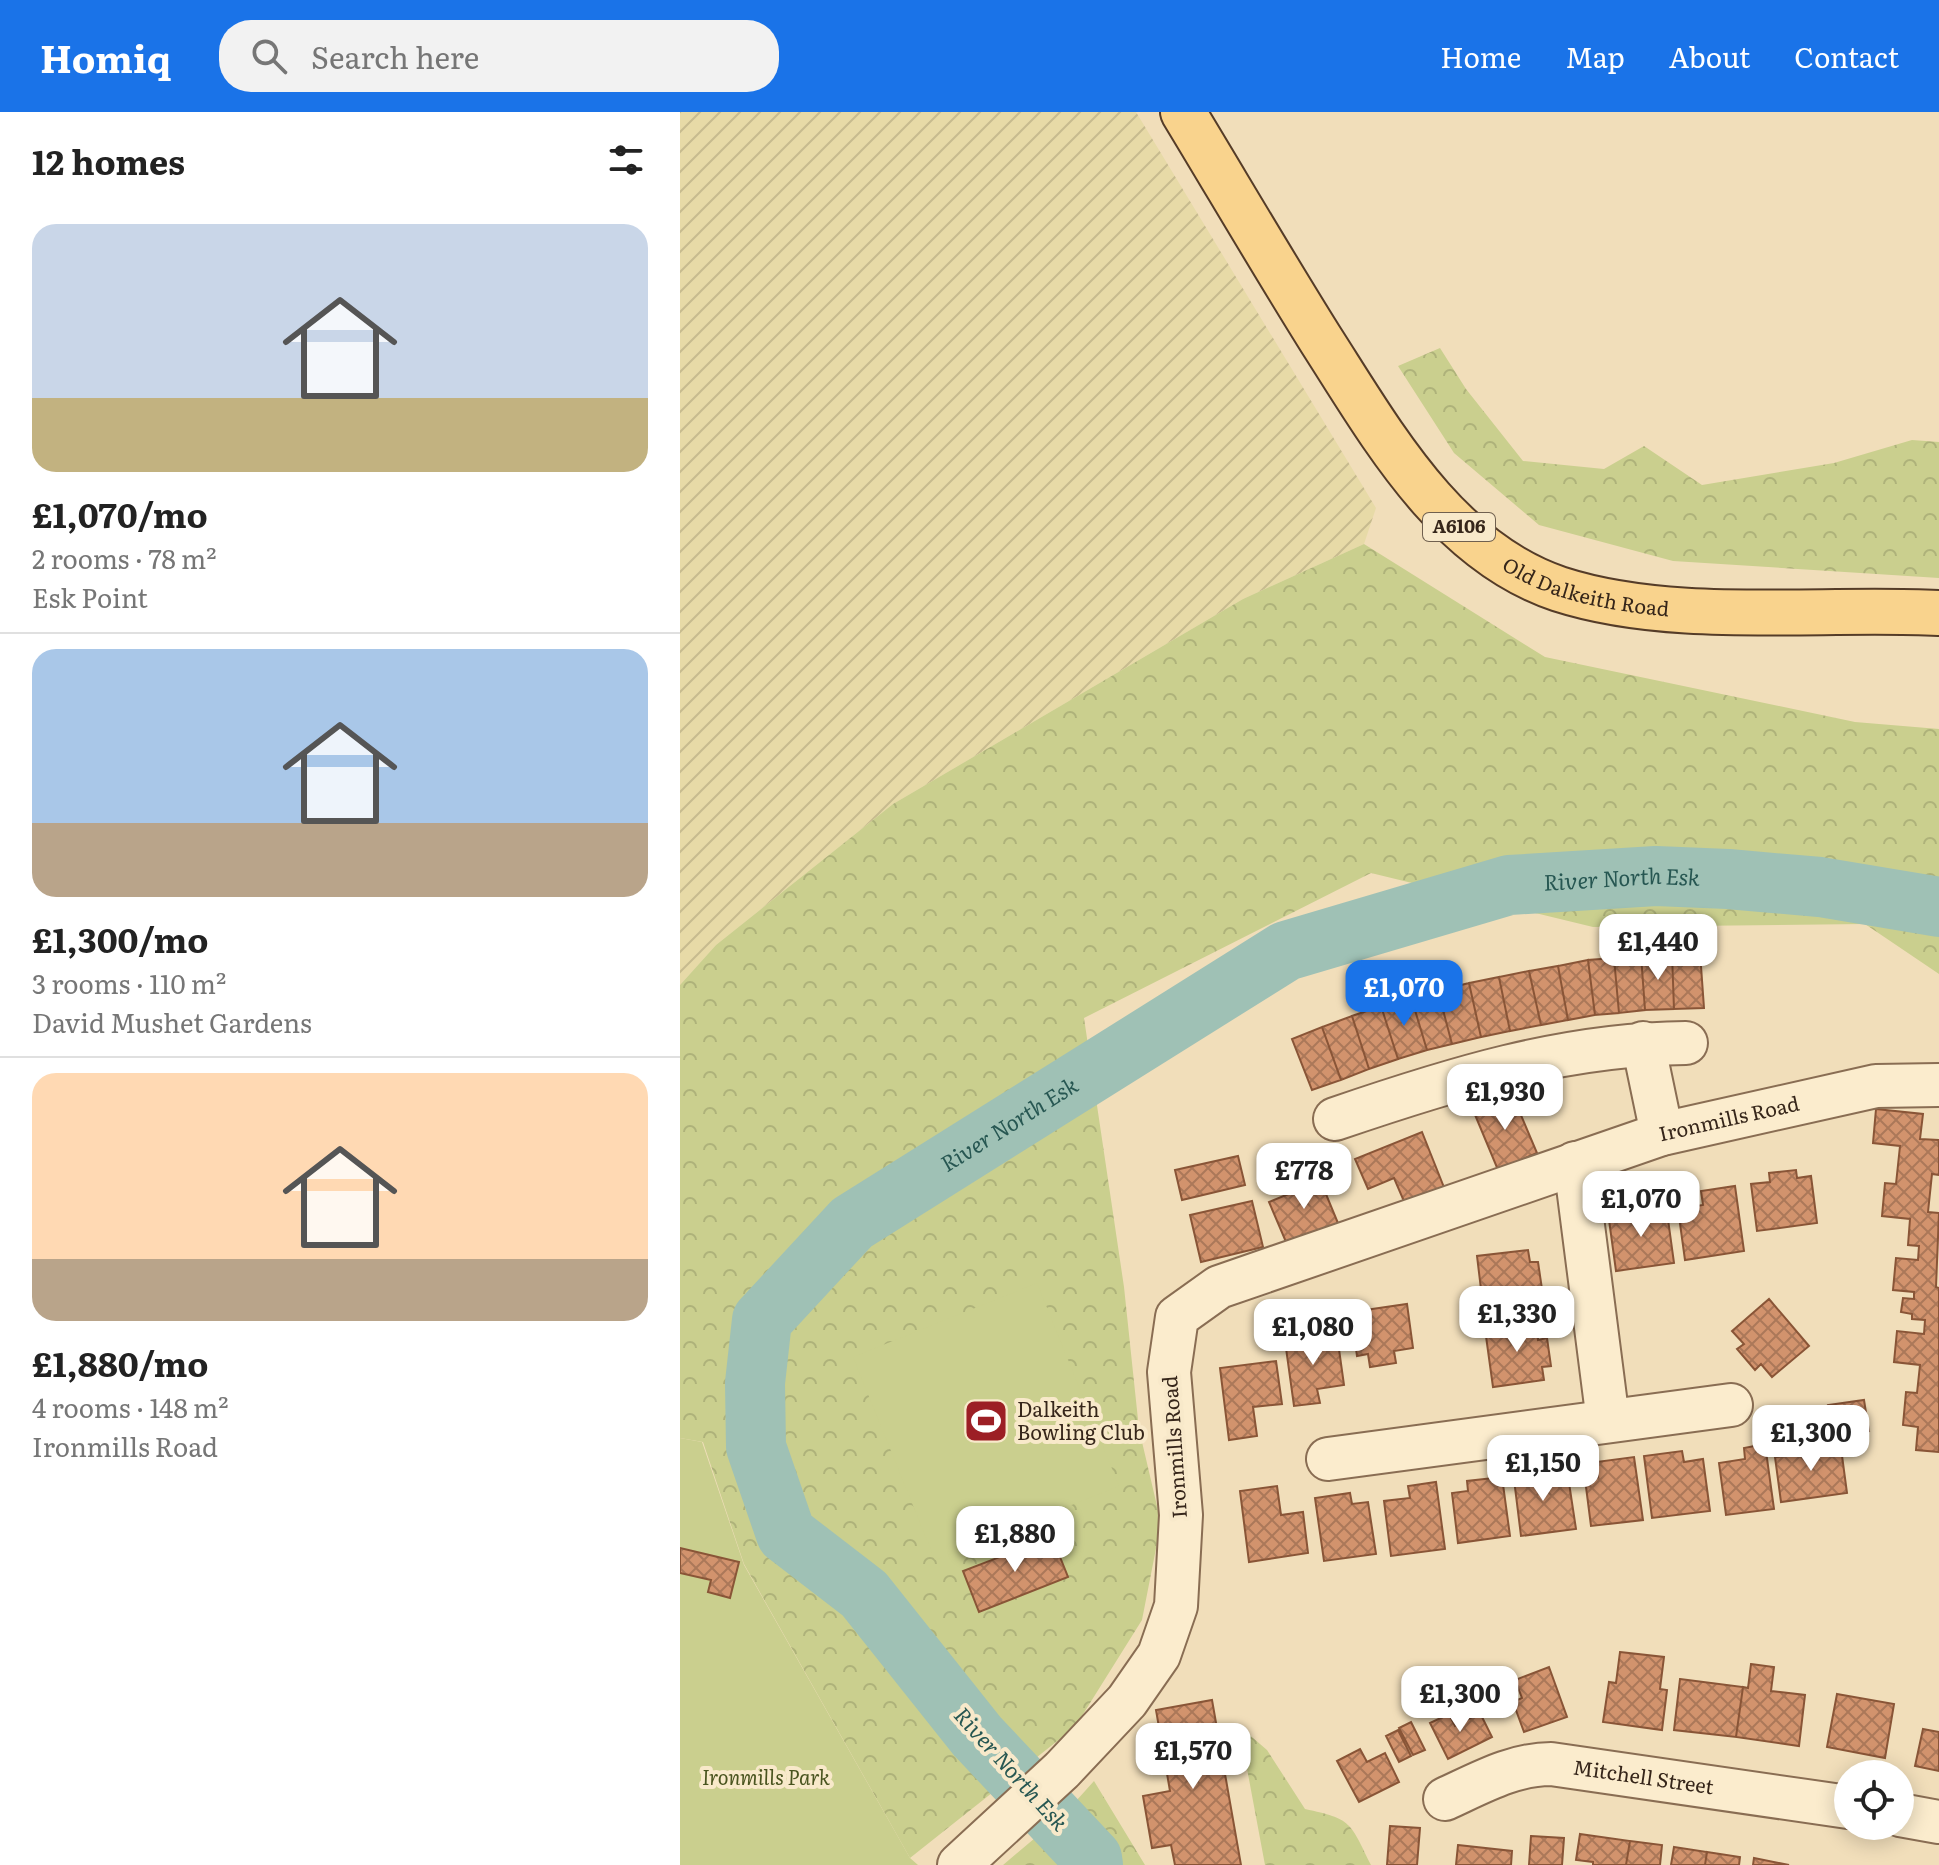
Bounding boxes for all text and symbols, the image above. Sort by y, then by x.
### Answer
search box [219,20,779,92]
text: Homiq [40,28,171,85]
icon: search [247,34,291,78]
text: Search here [311,34,479,78]
text: Home [1440,35,1521,77]
text: Map [1565,35,1625,77]
text: About [1669,35,1750,77]
text: Contact [1794,35,1899,77]
text: 12 homes [32,135,185,185]
icon: filters [604,138,648,182]
icon: home [268,276,412,420]
text: £1,070/mo [32,488,208,538]
road number: A6106 [1423,513,1495,541]
text: 2 rooms · 78 m² [32,538,217,577]
street label: Old Dalkeith Road [1498,548,1671,622]
text: Esk Point [32,577,148,616]
icon: home [268,701,412,845]
water label: River North Esk [1542,858,1701,898]
text: £1,300/mo [32,913,208,963]
pin: £1,440 [1593,914,1723,982]
text: £1,440 [1617,920,1699,959]
pin: £1,070 [1339,960,1469,1028]
text: 3 rooms · 110 m² [32,963,226,1002]
text: £1,070 [1364,966,1444,1005]
text: David Mushet Gardens [32,1002,312,1041]
pin: £1,930 [1440,1064,1570,1132]
water label: River North Esk [933,1068,1084,1179]
text: £1,930 [1465,1070,1545,1109]
street label: Ironmills Road [1655,1087,1802,1147]
icon: home [268,1125,412,1269]
pin: £778 [1257,1143,1351,1211]
text: £778 [1274,1149,1334,1188]
pin: £1,070 [1576,1171,1706,1239]
text: £1,070 [1601,1177,1681,1216]
pin: £1,330 [1452,1286,1582,1354]
text: £1,330 [1477,1292,1557,1331]
pin: £1,080 [1248,1299,1378,1367]
text: £1,080 [1272,1305,1354,1344]
text: £1,880/mo [32,1337,209,1387]
street label: Ironmills Road [1153,1375,1193,1520]
text: 4 rooms · 148 m² [32,1387,228,1426]
place label: Dalkeith Bowling Club [1017,1393,1145,1446]
sports icon: Dalkeith Bowling Club [962,1397,1010,1445]
pin: £1,300 [1746,1405,1876,1473]
text: £1,300 [1770,1411,1852,1450]
text: Ironmills Road [32,1426,218,1465]
pin: £1,150 [1478,1435,1608,1503]
text: £1,150 [1505,1441,1581,1480]
pin: £1,880 [950,1506,1080,1574]
text: £1,880 [974,1512,1056,1551]
pin: £1,300 [1395,1666,1525,1734]
text: £1,300 [1419,1672,1501,1711]
water label: River North Esk [947,1699,1077,1837]
pin: £1,570 [1128,1723,1258,1791]
text: £1,570 [1154,1729,1232,1768]
street label: Mitchell Street [1571,1750,1716,1800]
map controls [1834,1760,1914,1840]
button: locate [1834,1760,1914,1840]
park label: Ironmills Park [702,1761,830,1791]

